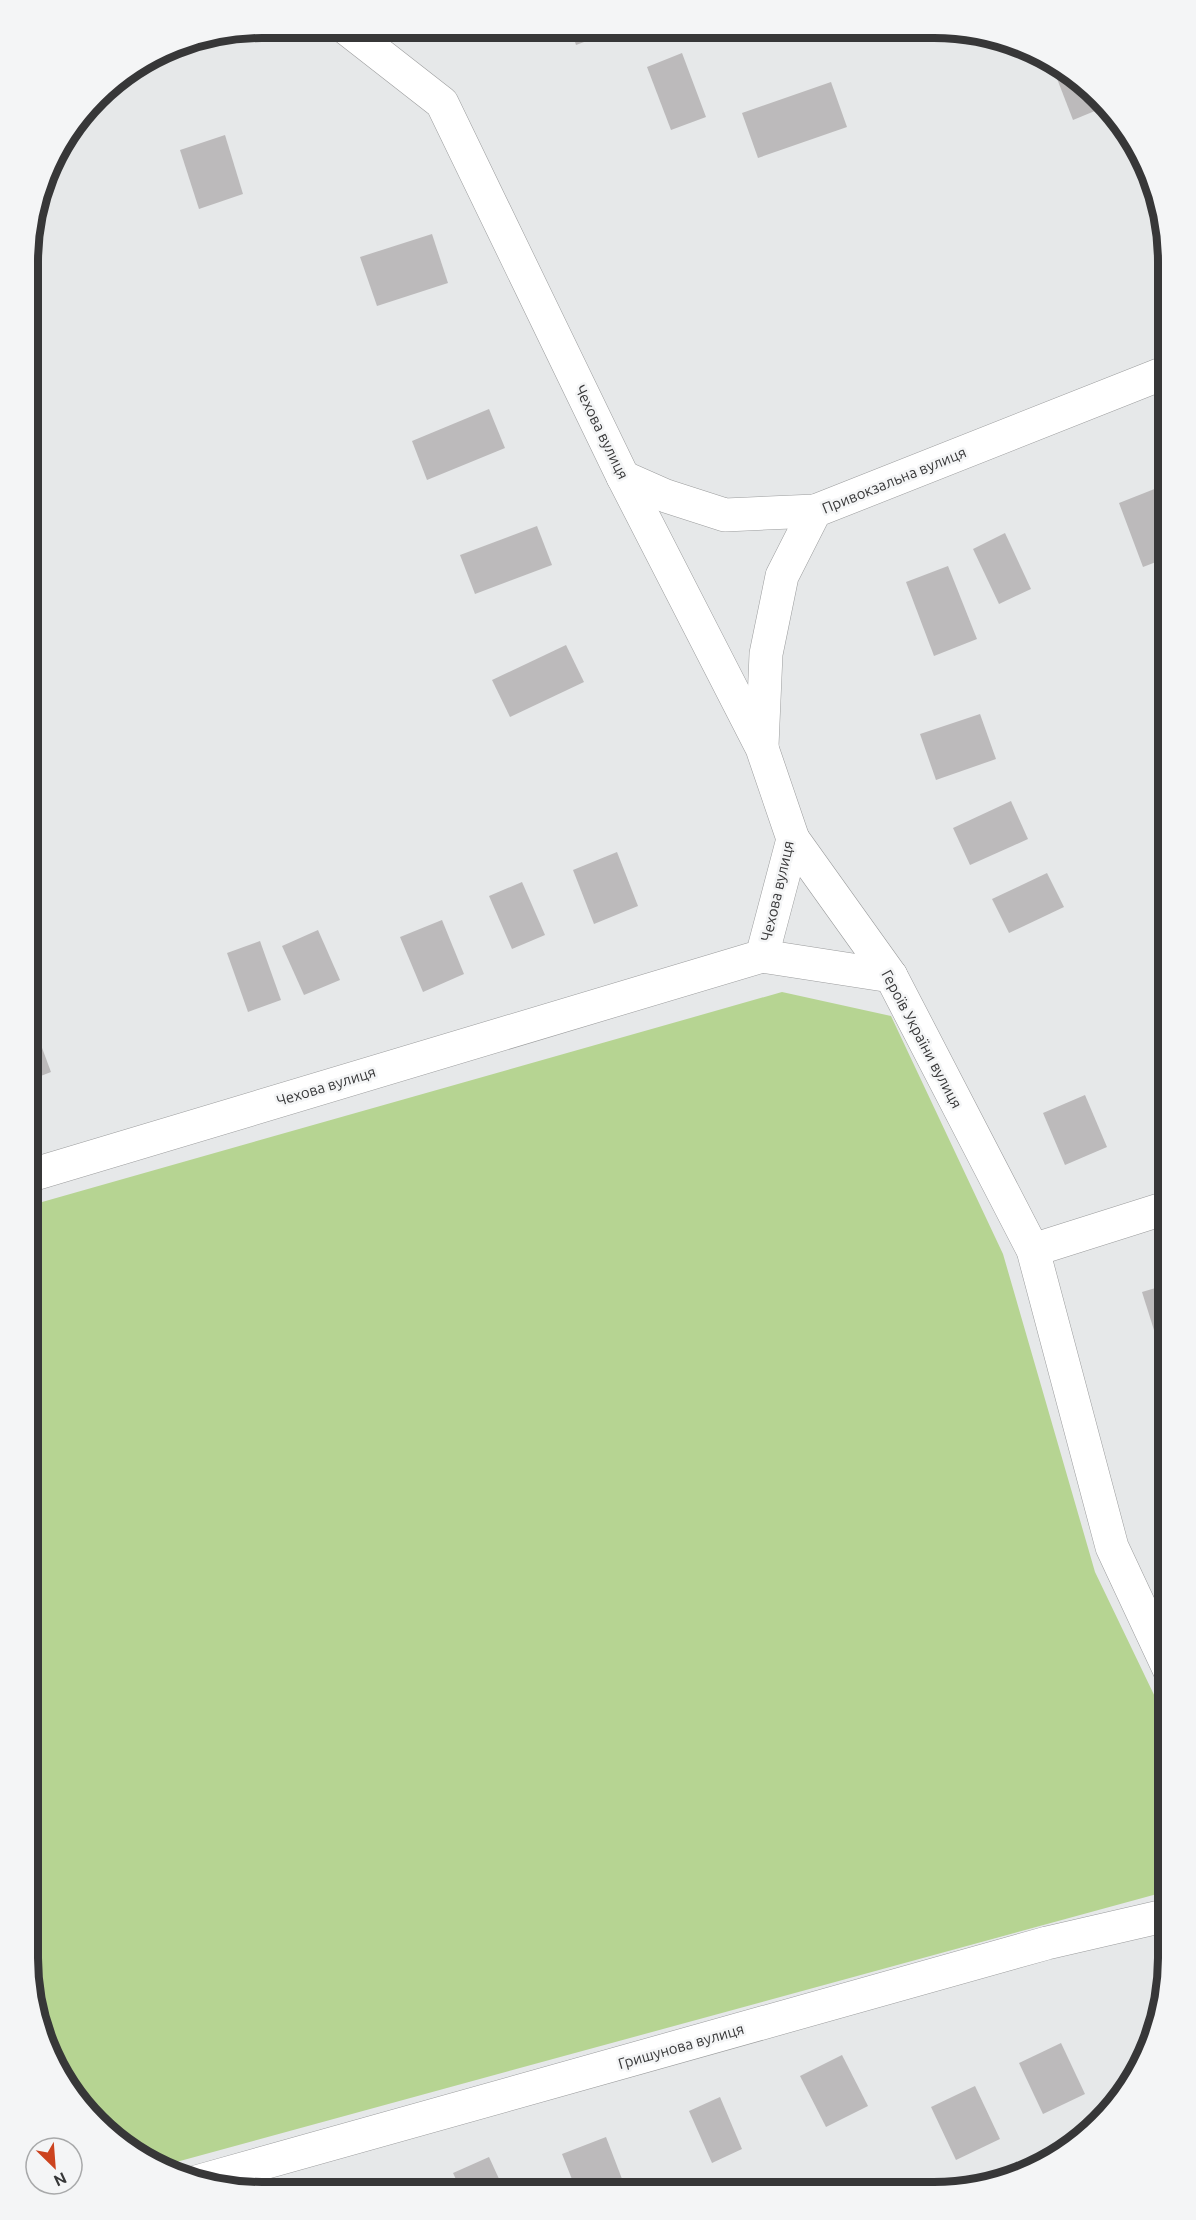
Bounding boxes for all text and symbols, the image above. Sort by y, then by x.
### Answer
street label: Чехова вулиця [572,382,632,482]
street label: Привокзальна вулиця [819,443,969,517]
street label: Чехова вулиця [757,839,797,943]
street label: Героїв України вулиця [878,967,966,1111]
street label: Чехова вулиця [274,1063,378,1109]
street label: Гришунова вулиця [616,2020,746,2072]
north arrow [24,2136,84,2196]
text: N [51,2169,70,2190]

